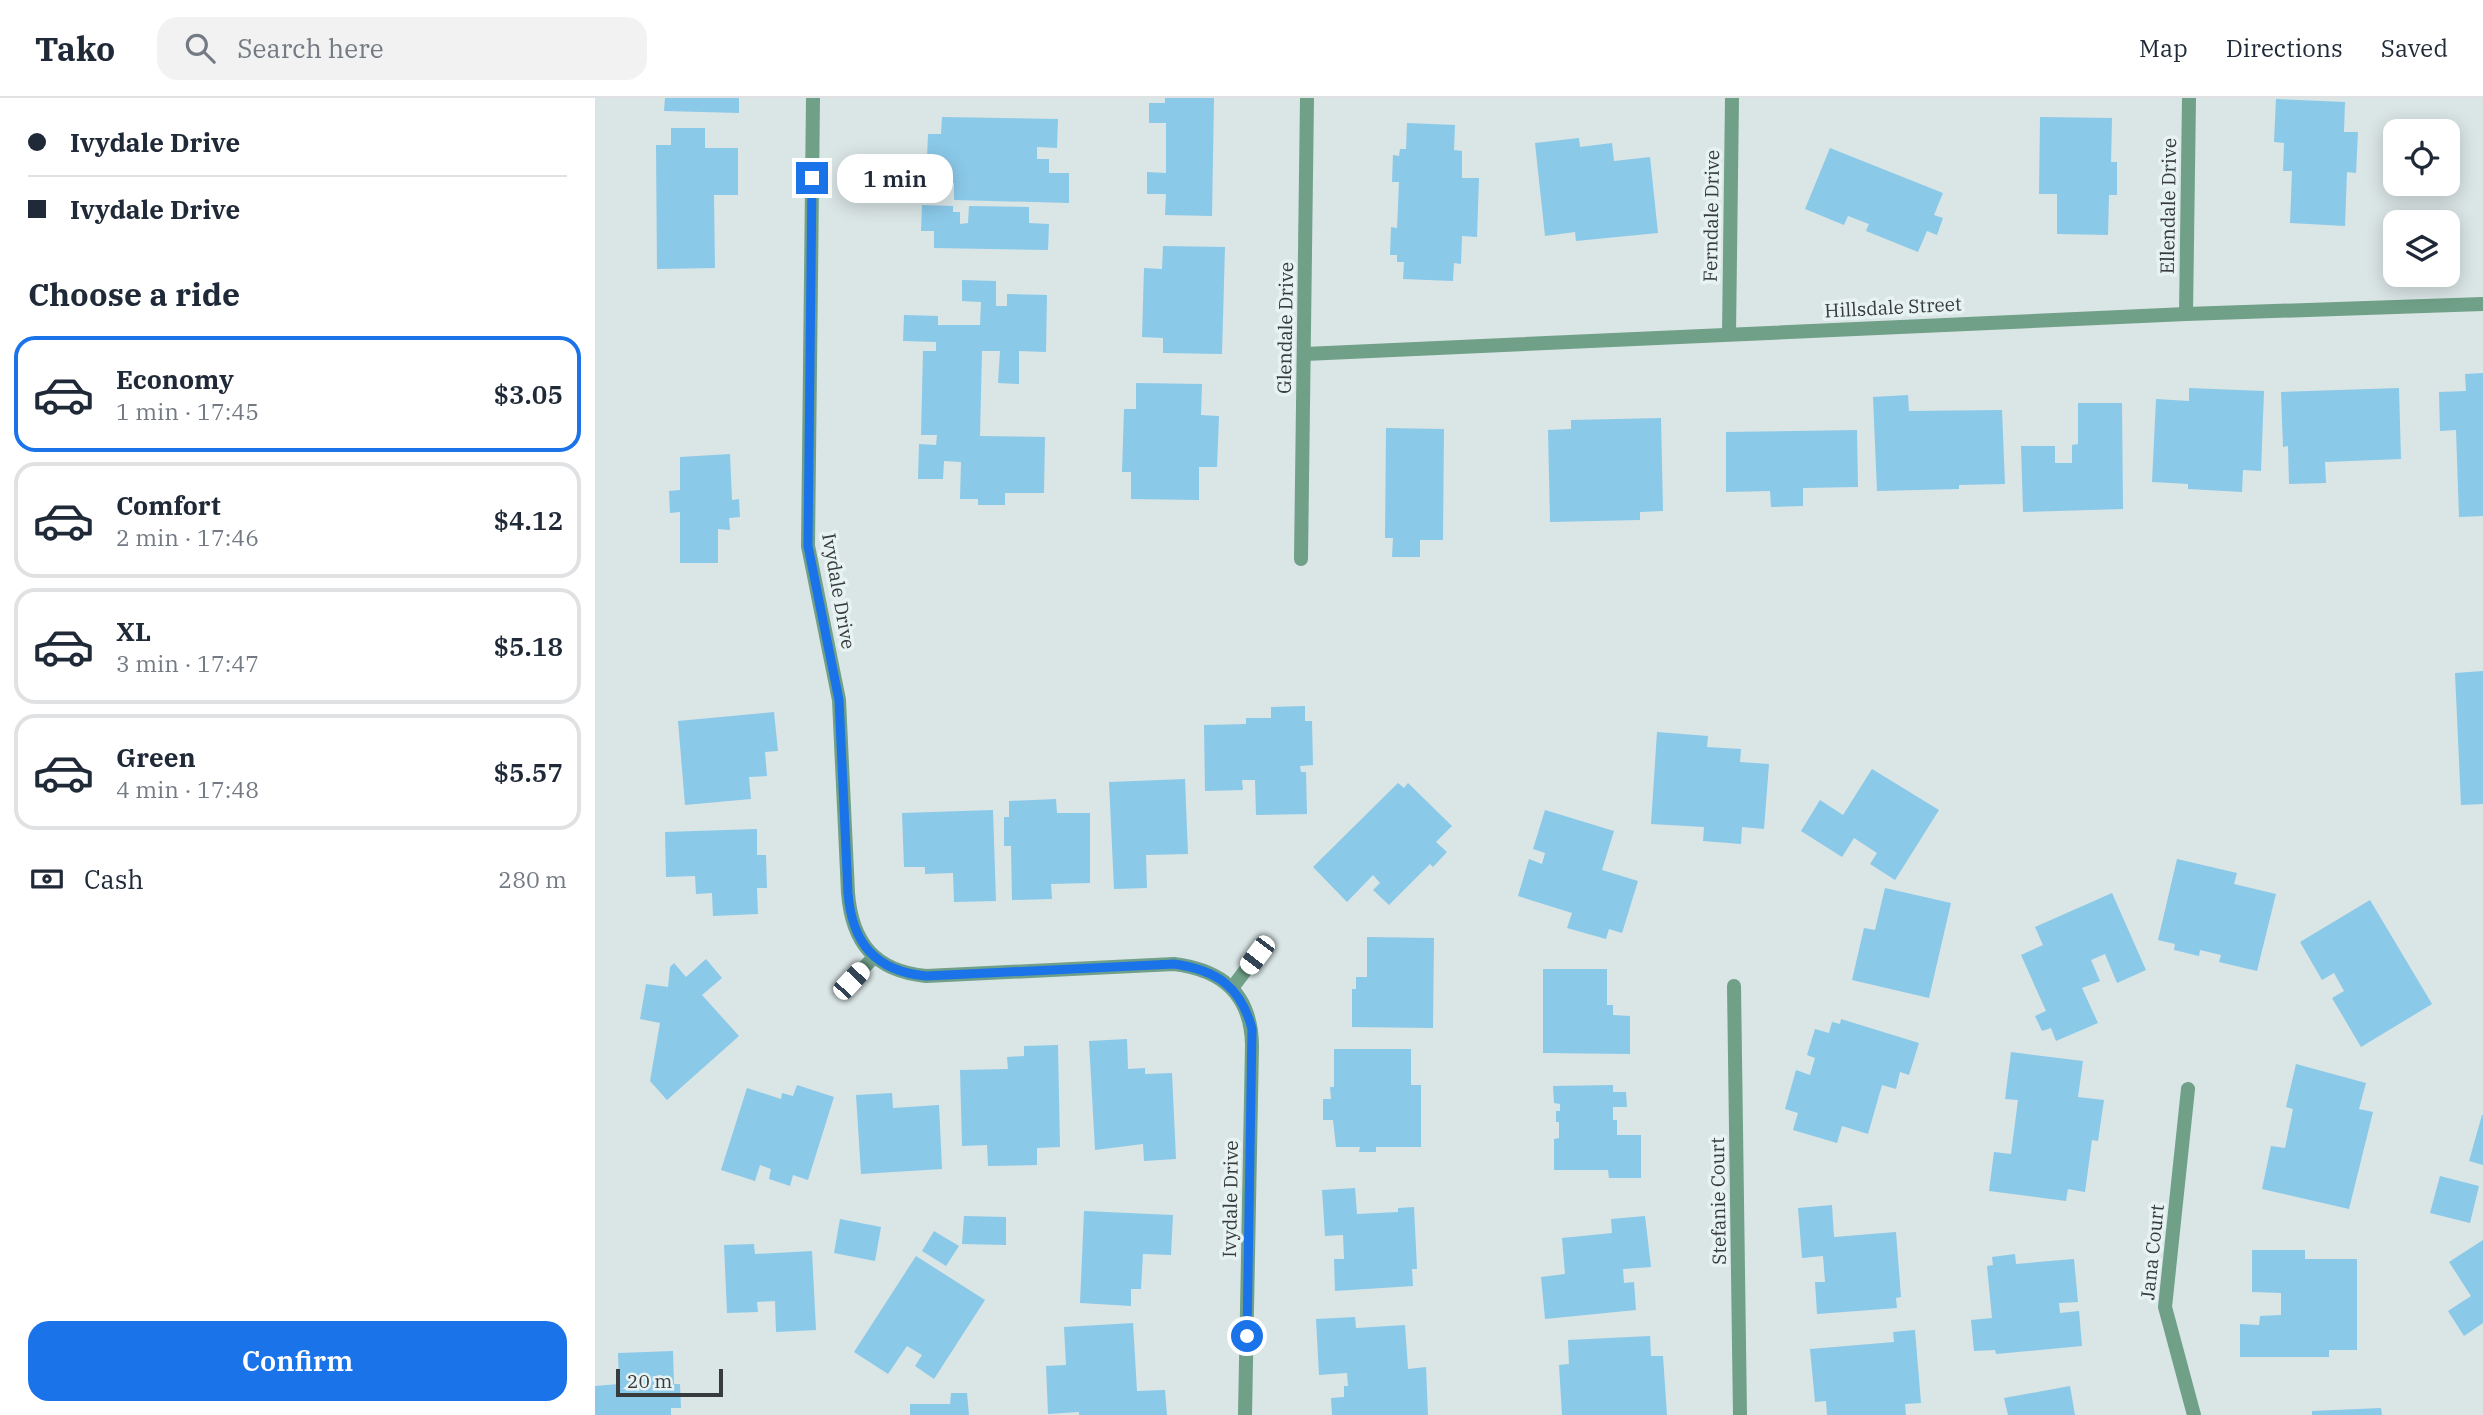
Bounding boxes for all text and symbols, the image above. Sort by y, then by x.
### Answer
search box [157,17,647,80]
text: Tako [35,27,115,70]
icon: search [181,29,219,67]
text: Search here [237,31,384,65]
text: Map [2139,32,2188,64]
text: Directions [2226,32,2343,64]
text: Saved [2381,32,2448,64]
map controls [2383,119,2460,287]
button: locate [2383,119,2460,196]
text: Ivydale Drive [70,125,240,159]
street label: Ellendale Drive [2155,138,2181,274]
street label: Ferndale Drive [1698,150,1724,282]
callout: 1 min [837,154,952,202]
route end [796,162,828,194]
text: 1 min [863,163,927,193]
text: Ivydale Drive [70,192,240,226]
button: layers [2383,210,2460,287]
street label: Glendale Drive [1272,262,1298,394]
text: Choose a ride [28,273,240,315]
street label: Hillsdale Street [1824,291,1962,323]
text: Economy [116,362,234,396]
icon: car [32,363,95,426]
text: $3.05 [494,377,563,411]
text: 1 min · 17:45 [116,396,259,426]
text: Comfort [116,488,221,522]
icon: car [32,489,95,552]
text: $4.12 [494,503,563,537]
text: 2 min · 17:46 [116,522,259,552]
street label: Ivydale Drive [817,531,861,651]
text: XL [116,614,151,648]
icon: car [32,615,95,678]
text: $5.18 [494,629,563,663]
text: 3 min · 17:47 [116,648,259,678]
text: Green [116,740,196,774]
icon: car [32,741,95,804]
text: $5.57 [494,755,563,789]
text: 4 min · 17:48 [116,774,259,804]
icon: cash [28,860,66,898]
text: Cash [84,862,144,896]
text: 280 m [498,864,567,894]
car [1236,932,1279,978]
car [829,958,874,1004]
street label: Stefanie Court [1705,1137,1731,1265]
street label: Ivydale Drive [1217,1140,1243,1258]
street label: Jana Court [2135,1203,2169,1301]
route start [1231,1320,1263,1352]
button: Confirm [28,1321,567,1401]
scale bar [616,1366,723,1398]
text: 20 m [627,1369,672,1393]

